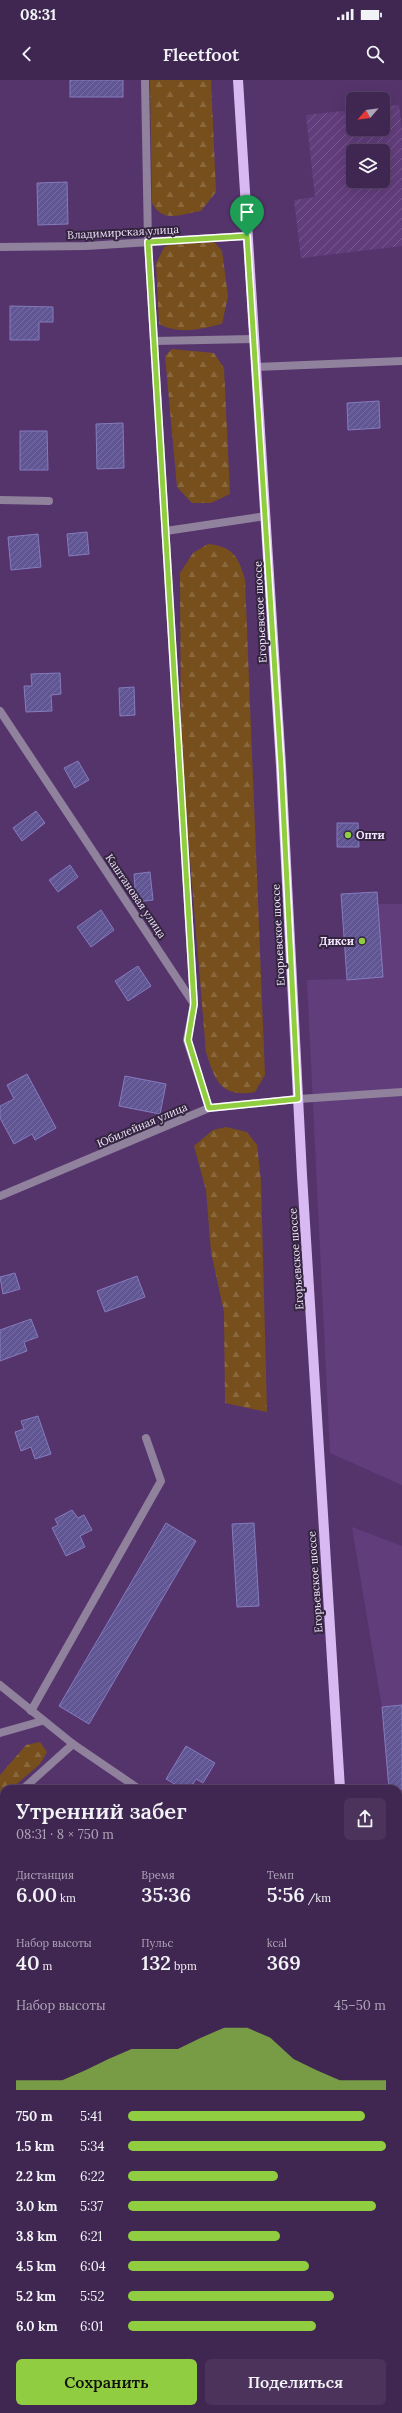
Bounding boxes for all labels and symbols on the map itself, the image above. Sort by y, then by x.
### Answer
north arrow [346,92,390,136]
pin [230,195,264,236]
street label: Владимирская улица [67,222,180,242]
street label: Егорьевское шоссе [250,561,270,663]
place label: Опти [356,828,385,842]
marker: Опти [343,830,353,840]
street label: Каштановая улица [103,851,170,941]
street label: Егорьевское шоссе [268,884,288,986]
place label: Дикси [319,934,354,948]
marker: Дикси [357,936,367,946]
street label: Юбилейная улица [95,1099,190,1150]
street label: Егорьевское шоссе [285,1208,307,1310]
street label: Егорьевское шоссе [304,1531,326,1633]

